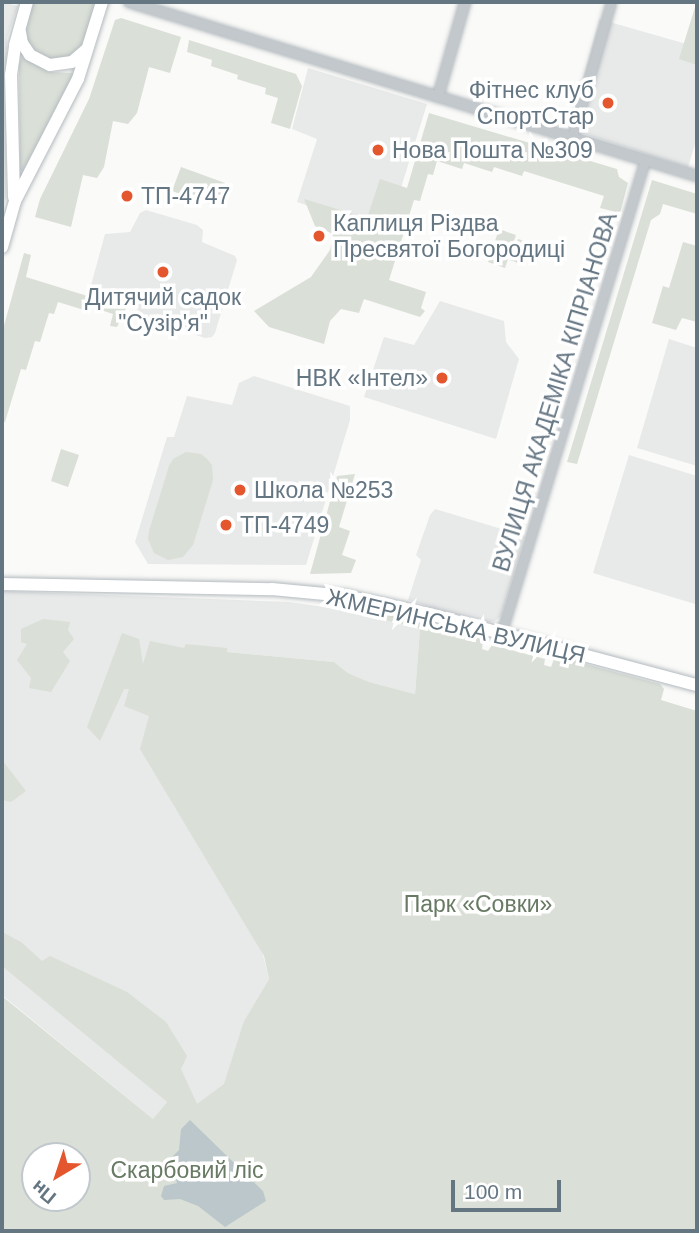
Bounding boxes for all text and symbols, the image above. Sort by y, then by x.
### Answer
place label: Фітнес клуб СпортСтар [469,76,594,130]
marker: Фітнес клуб СпортСтар [600,95,616,111]
place label: Нова Пошта №309 [392,136,593,164]
marker: Нова Пошта №309 [370,142,386,158]
place label: ТП-4747 [141,182,230,210]
marker: ТП-4747 [119,188,135,204]
place label: Каплиця Різдва Пресвятої Богородиці [333,209,565,263]
street label: ВУЛИЦЯ АКАДЕМІКА КІПРІАНОВА [487,209,623,575]
marker: Каплиця Різдва Пресвятої Богородиці [311,228,327,244]
marker: Дитячий садок "Сузір'я" [155,264,171,280]
place label: Дитячий садок "Сузір'я" [85,283,241,337]
place label: НВК «Інтел» [296,364,428,392]
marker: НВК «Інтел» [434,370,450,386]
place label: Школа №253 [254,476,393,504]
marker: Школа №253 [232,482,248,498]
place label: ТП-4749 [240,511,329,539]
marker: ТП-4749 [218,517,234,533]
street label: ЖМЕРИНСЬКА ВУЛИЦЯ [324,583,588,669]
park label: Парк «Совки» [404,890,552,918]
north arrow [21,1142,91,1212]
park label: Скарбовий ліс [110,1156,264,1184]
scale bar [454,1166,564,1210]
text: Пн [27,1176,60,1208]
text: 100 m [464,1180,522,1203]

